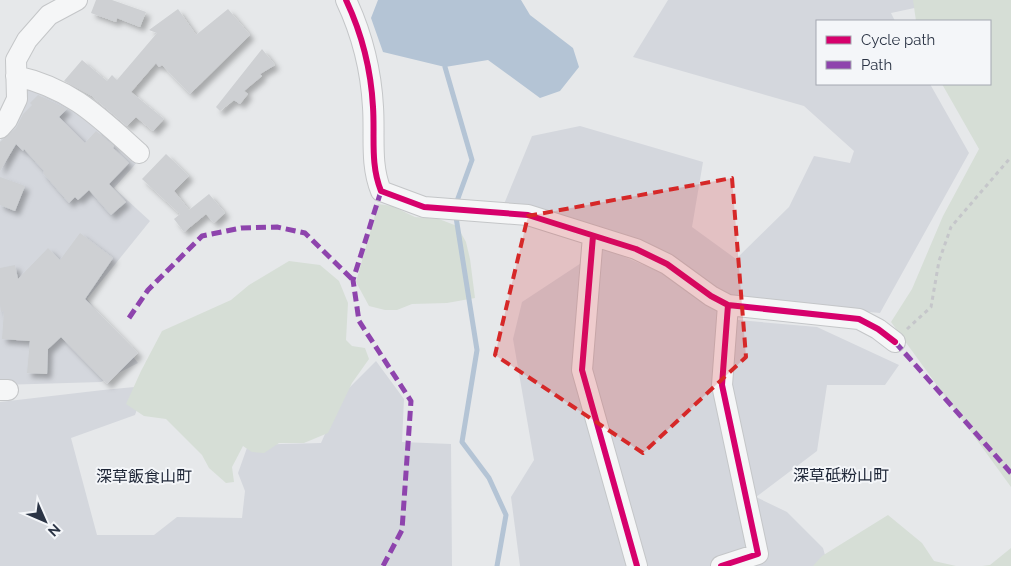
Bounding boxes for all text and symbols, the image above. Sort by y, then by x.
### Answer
legend [816,20,991,85]
text: Cycle path [861,31,935,49]
text: Path [861,56,892,74]
district label: 深草砥粉山町 [793,466,889,485]
district label: 深草飯食山町 [96,467,192,486]
north arrow [20,496,70,546]
text: N [45,521,64,540]

